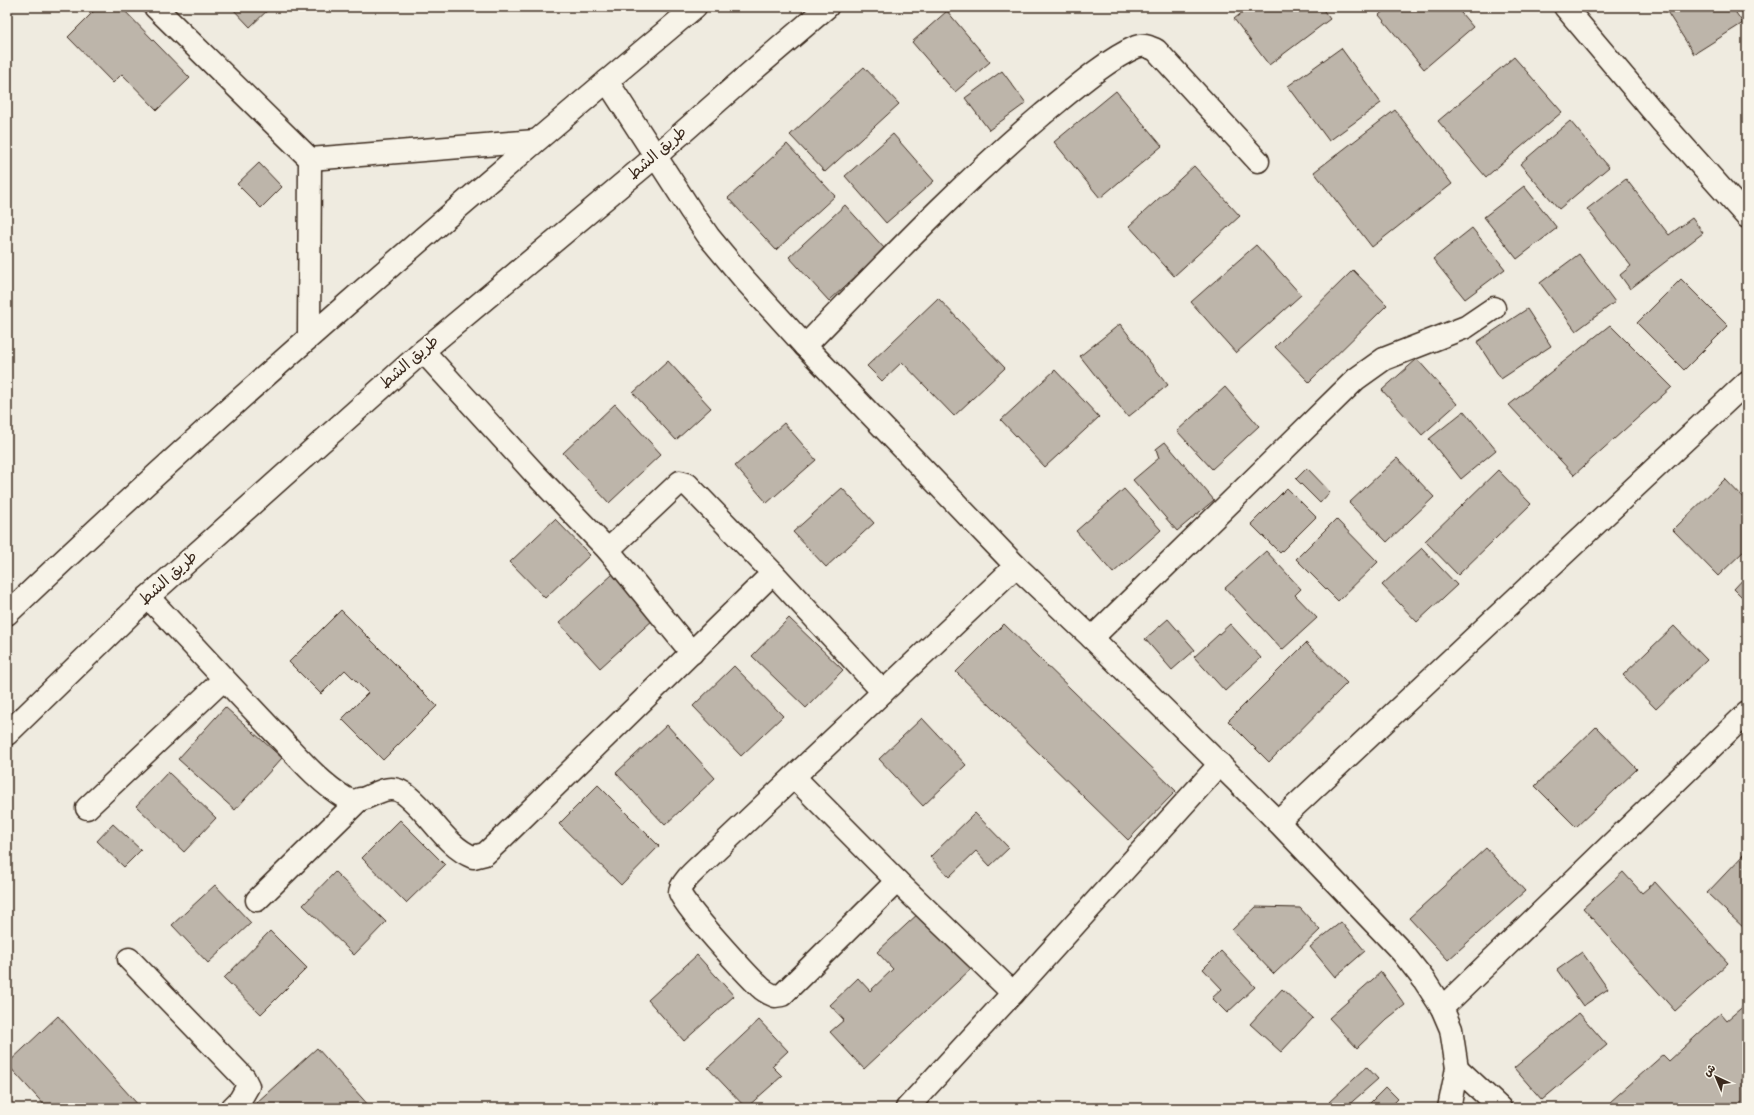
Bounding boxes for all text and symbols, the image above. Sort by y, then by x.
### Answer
street label: طريق الشط [623,122,693,186]
street label: طريق الشط [375,331,445,395]
street label: طريق الشط [135,546,203,612]
north arrow [1696,1057,1736,1097]
text: ش [1701,1061,1720,1081]

